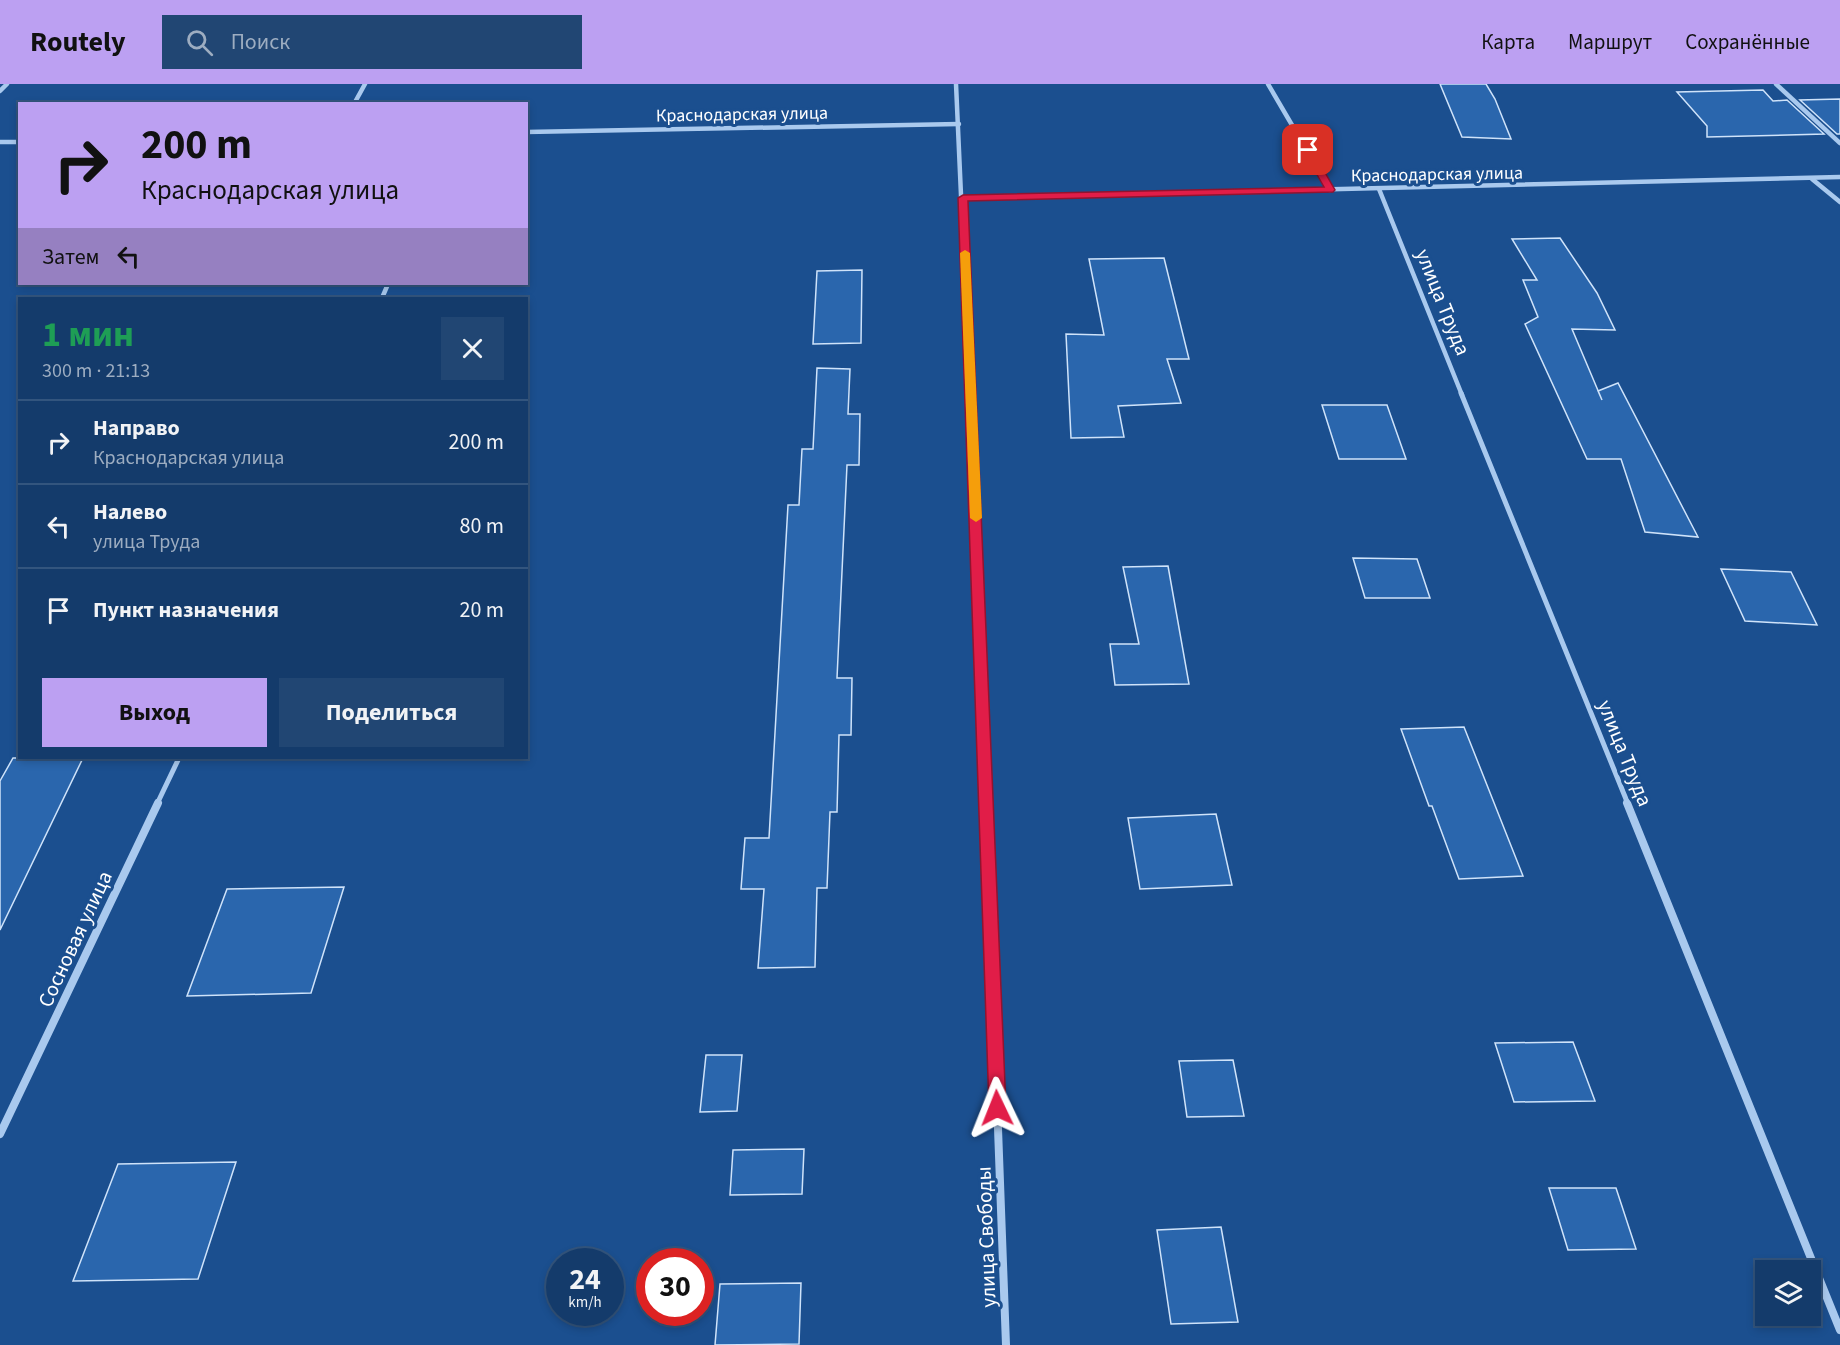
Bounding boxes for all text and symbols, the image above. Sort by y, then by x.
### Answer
search box [162,15,582,69]
text: Routely [30,22,126,62]
icon: search [183,26,216,59]
text: Поиск [231,26,290,58]
text: Карта [1481,27,1535,57]
text: Маршрут [1568,27,1652,57]
text: Сохранённые [1685,27,1810,57]
street label: Краснодарская улица [656,100,828,128]
text: 200 m [141,115,252,175]
pin [1282,124,1333,175]
icon: right [42,126,120,204]
icon: arrive [1291,133,1324,166]
street label: Краснодарская улица [1351,160,1523,188]
text: Краснодарская улица [141,171,399,210]
icon: left [112,240,145,273]
text: Затем [42,241,100,273]
street label: улица Труда [1408,244,1478,360]
text: 1 мин [42,309,134,360]
button: close [441,317,504,380]
text: 300 m · 21:13 [42,357,150,385]
text: Направо [93,412,180,444]
icon: right [42,426,75,459]
text: 200 m [449,426,504,458]
text: Краснодарская улица [93,444,284,472]
text: Налево [93,496,167,528]
icon: left [42,510,75,543]
text: 80 m [459,510,504,542]
text: улица Труда [93,528,200,556]
icon: arrive [42,594,75,627]
text: Пункт назначения [93,594,279,626]
text: 20 m [459,594,504,626]
button: Выход [42,678,267,747]
button: Поделиться [279,678,504,747]
street label: улица Труда [1590,695,1660,811]
street label: Сосновая улица [30,866,120,1012]
position arrow [965,1076,1029,1140]
street label: улица Свободы [969,1166,1003,1308]
speed limit sign: 30 [636,1248,714,1326]
text: 24 [569,1258,601,1301]
map controls [1755,1260,1821,1326]
button: layers [1755,1260,1821,1326]
text: km/h [568,1292,602,1313]

